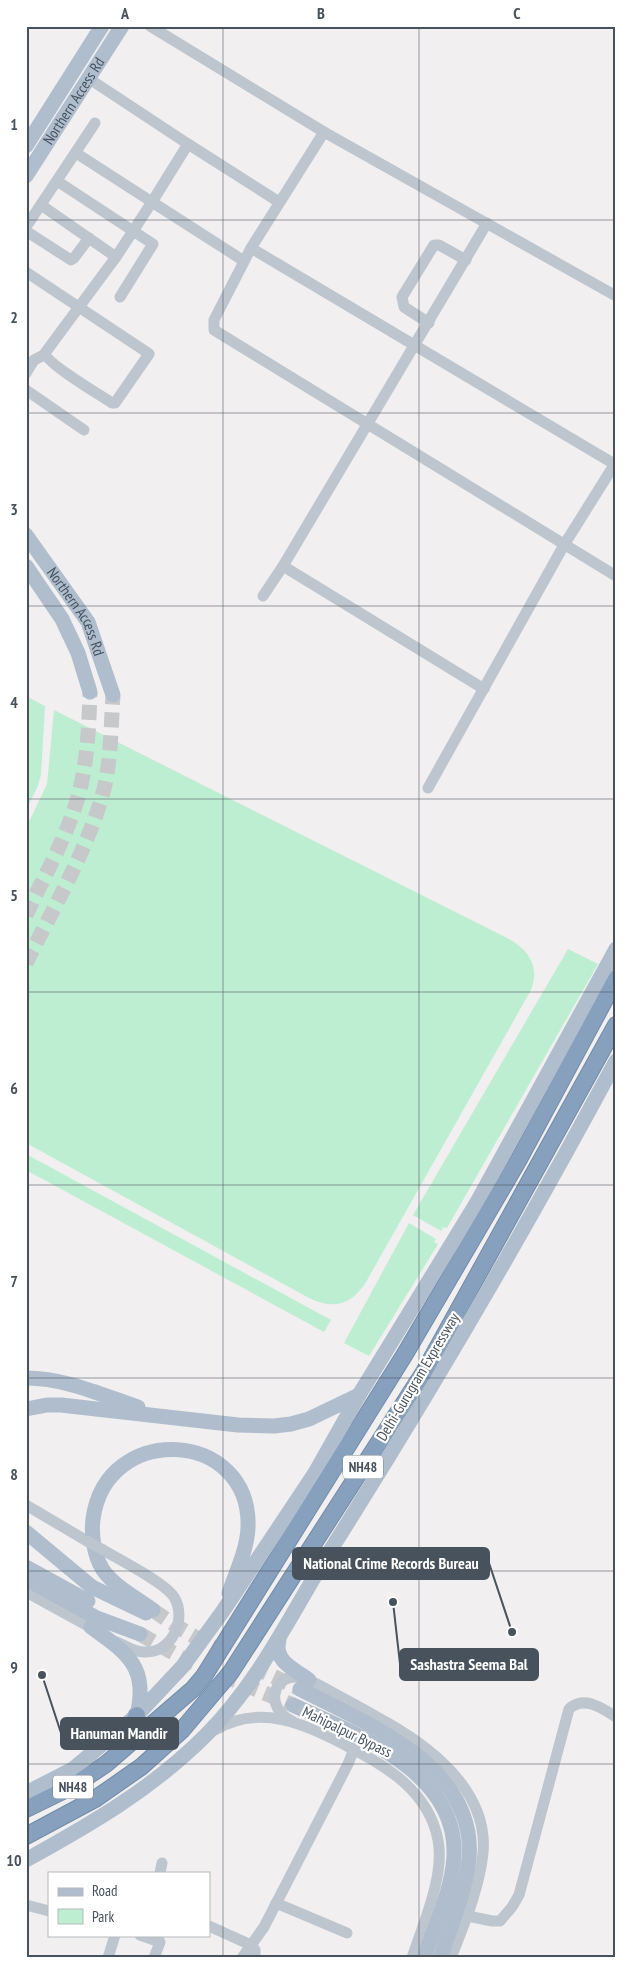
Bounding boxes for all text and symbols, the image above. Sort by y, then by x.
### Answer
text: A [120,3,130,23]
text: B [317,3,325,23]
text: C [513,3,521,23]
street label: Northern Access Rd [39,54,108,148]
text: 1 [10,114,18,134]
text: 2 [10,307,18,327]
text: 3 [10,499,18,519]
street label: Northern Access Rd [43,563,109,658]
text: 4 [10,692,18,712]
text: 5 [10,885,18,905]
text: 6 [10,1078,18,1098]
text: 7 [10,1271,18,1291]
street label: Delhi-Gurugram Expressway [372,1309,463,1444]
road number: NH48 [343,1455,383,1478]
text: 8 [10,1464,18,1484]
callout: National Crime Records Bureau [293,1548,489,1579]
text: National Crime Records Bureau [303,1553,479,1573]
callout: Sashastra Seema Bal [400,1649,538,1680]
text: Sashastra Seema Bal [410,1654,528,1674]
text: 9 [10,1657,18,1677]
street label: Mahipalpur Bypass [299,1702,395,1761]
callout: Hanuman Mandir [61,1718,178,1749]
text: Hanuman Mandir [71,1723,168,1743]
road number: NH48 [53,1775,93,1798]
text: 10 [6,1850,22,1870]
legend [48,1872,210,1936]
text: Road [92,1881,118,1900]
text: Park [92,1907,114,1926]

